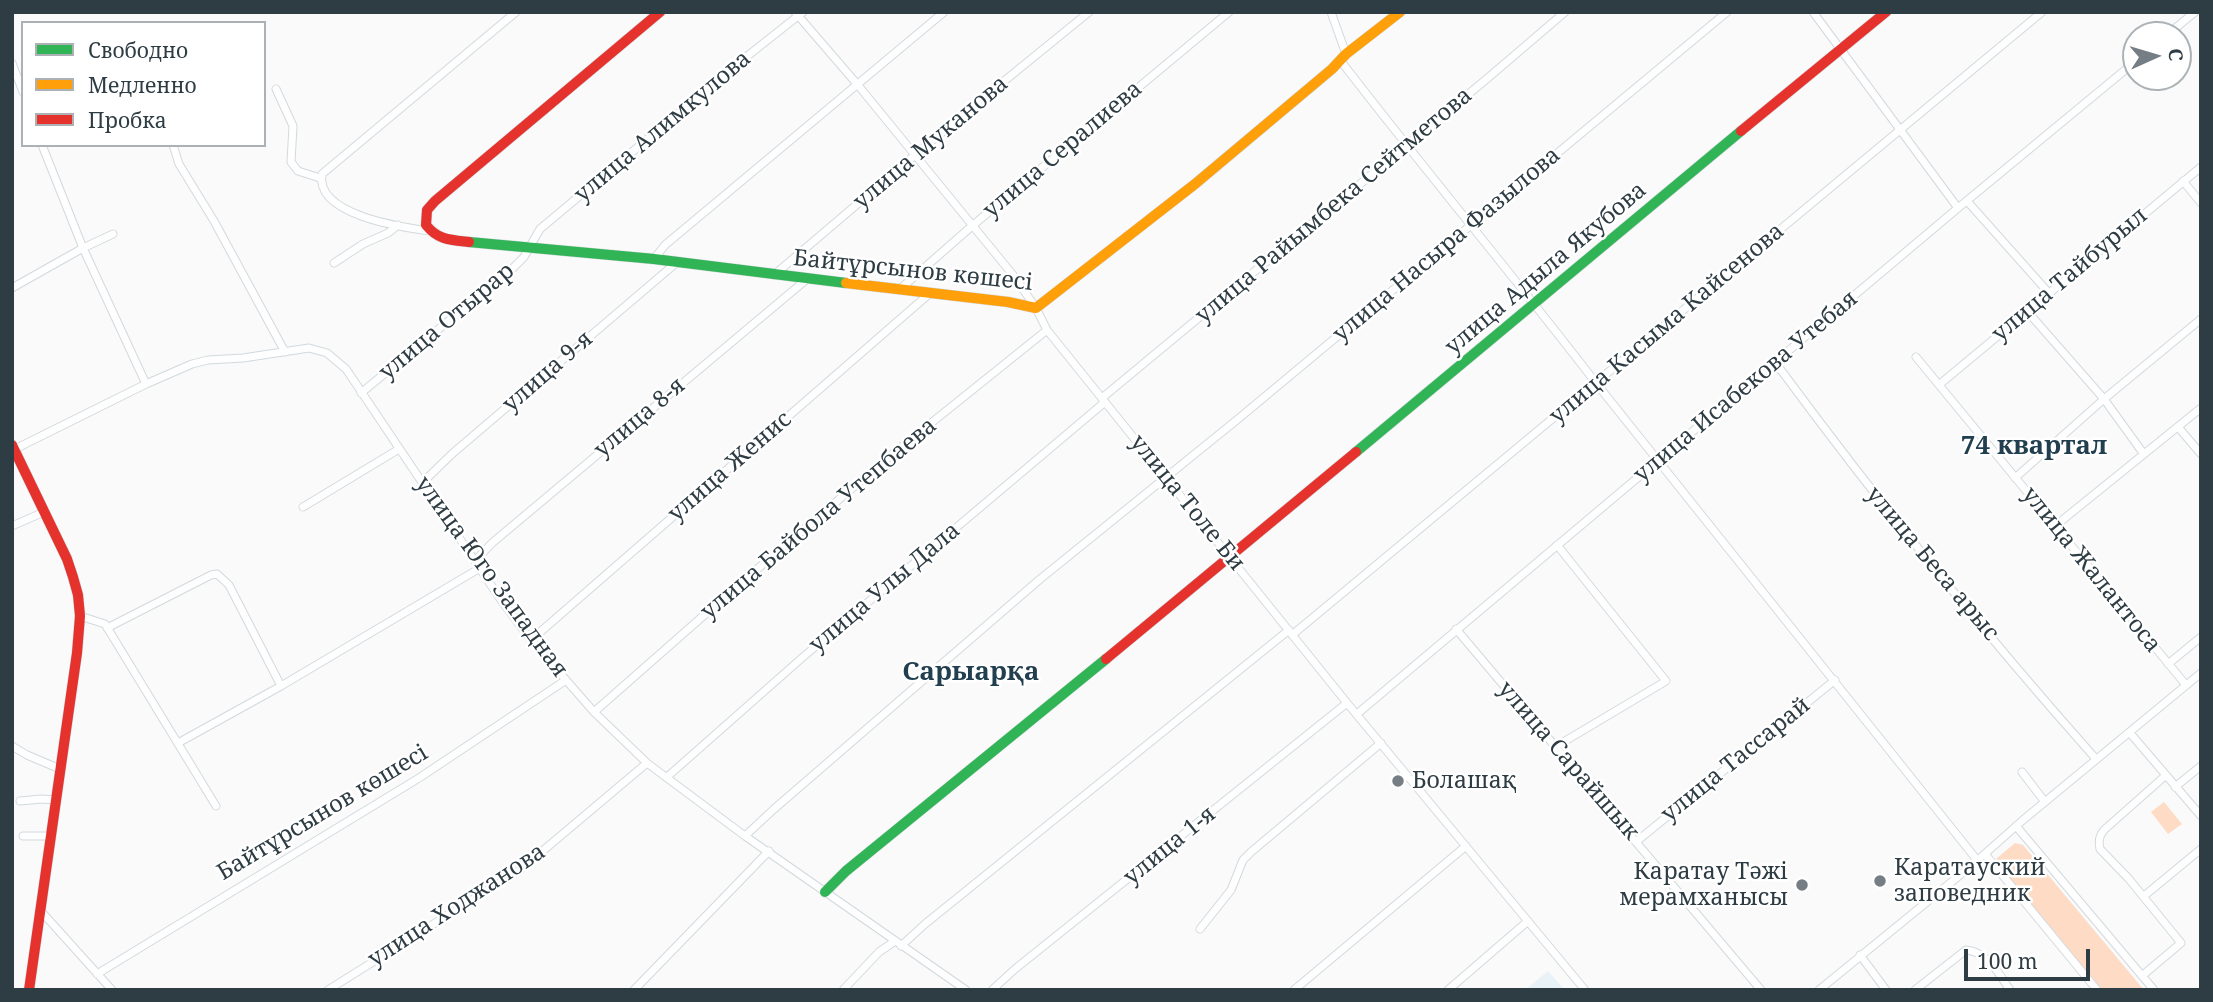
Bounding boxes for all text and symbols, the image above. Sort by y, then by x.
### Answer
legend [21,21,266,147]
north arrow [2122,21,2192,91]
text: Свободно [88,36,188,64]
street label: улица Алимкулова [569,45,757,209]
text: С [2163,48,2189,62]
street label: улица Муканова [848,70,1014,216]
text: Медленно [88,71,197,99]
street label: улица Сералиева [978,76,1148,224]
street label: улица Райымбека Сейтметова [1190,82,1478,330]
text: Пробка [88,106,167,134]
street label: улица Насыра Фазылова [1328,142,1566,348]
street label: улица Адыла Якубова [1440,177,1652,361]
street label: улица Тайбурыл [1987,202,2153,348]
street label: улица Касыма Кайсенова [1544,218,1790,430]
street label: Байтұрсынов көшесі [792,245,1034,297]
street label: улица Отырар [374,258,520,386]
street label: улица Исабекова Утебая [1629,285,1863,489]
street label: улица 9-я [497,325,599,419]
street label: улица 8-я [589,372,691,464]
street label: улица Женис [663,406,797,528]
street label: улица Байбола Утепбаева [695,412,943,626]
street label: улица Толе Би [1124,429,1250,577]
district label: 74 квартал [1961,431,2107,463]
street label: улица Юго Западная [409,471,573,683]
street label: улица Беса арыс [1860,482,2004,646]
street label: улица Жалантоса [2016,482,2166,658]
street label: улица Улы Дала [804,517,966,659]
district label: Сарыарқа [903,657,1039,689]
street label: улица Сарайшык [1491,676,1645,846]
street label: улица Тассарай [1656,692,1816,828]
street label: Байтұрсынов көшесі [213,739,433,887]
place label: Болашақ [1412,767,1517,795]
marker: Болашақ [1390,773,1406,789]
street label: улица 1-я [1119,801,1221,891]
street label: улица Ходжанова [363,838,551,974]
place label: Каратауский заповедник [1894,854,2045,908]
place label: Каратау Тәжі мерамханысы [1619,858,1788,912]
marker: Каратауский заповедник [1872,873,1888,889]
marker: Каратау Тәжі мерамханысы [1794,877,1810,893]
scale bar [1968,936,2094,980]
text: 100 m [1977,947,2038,975]

